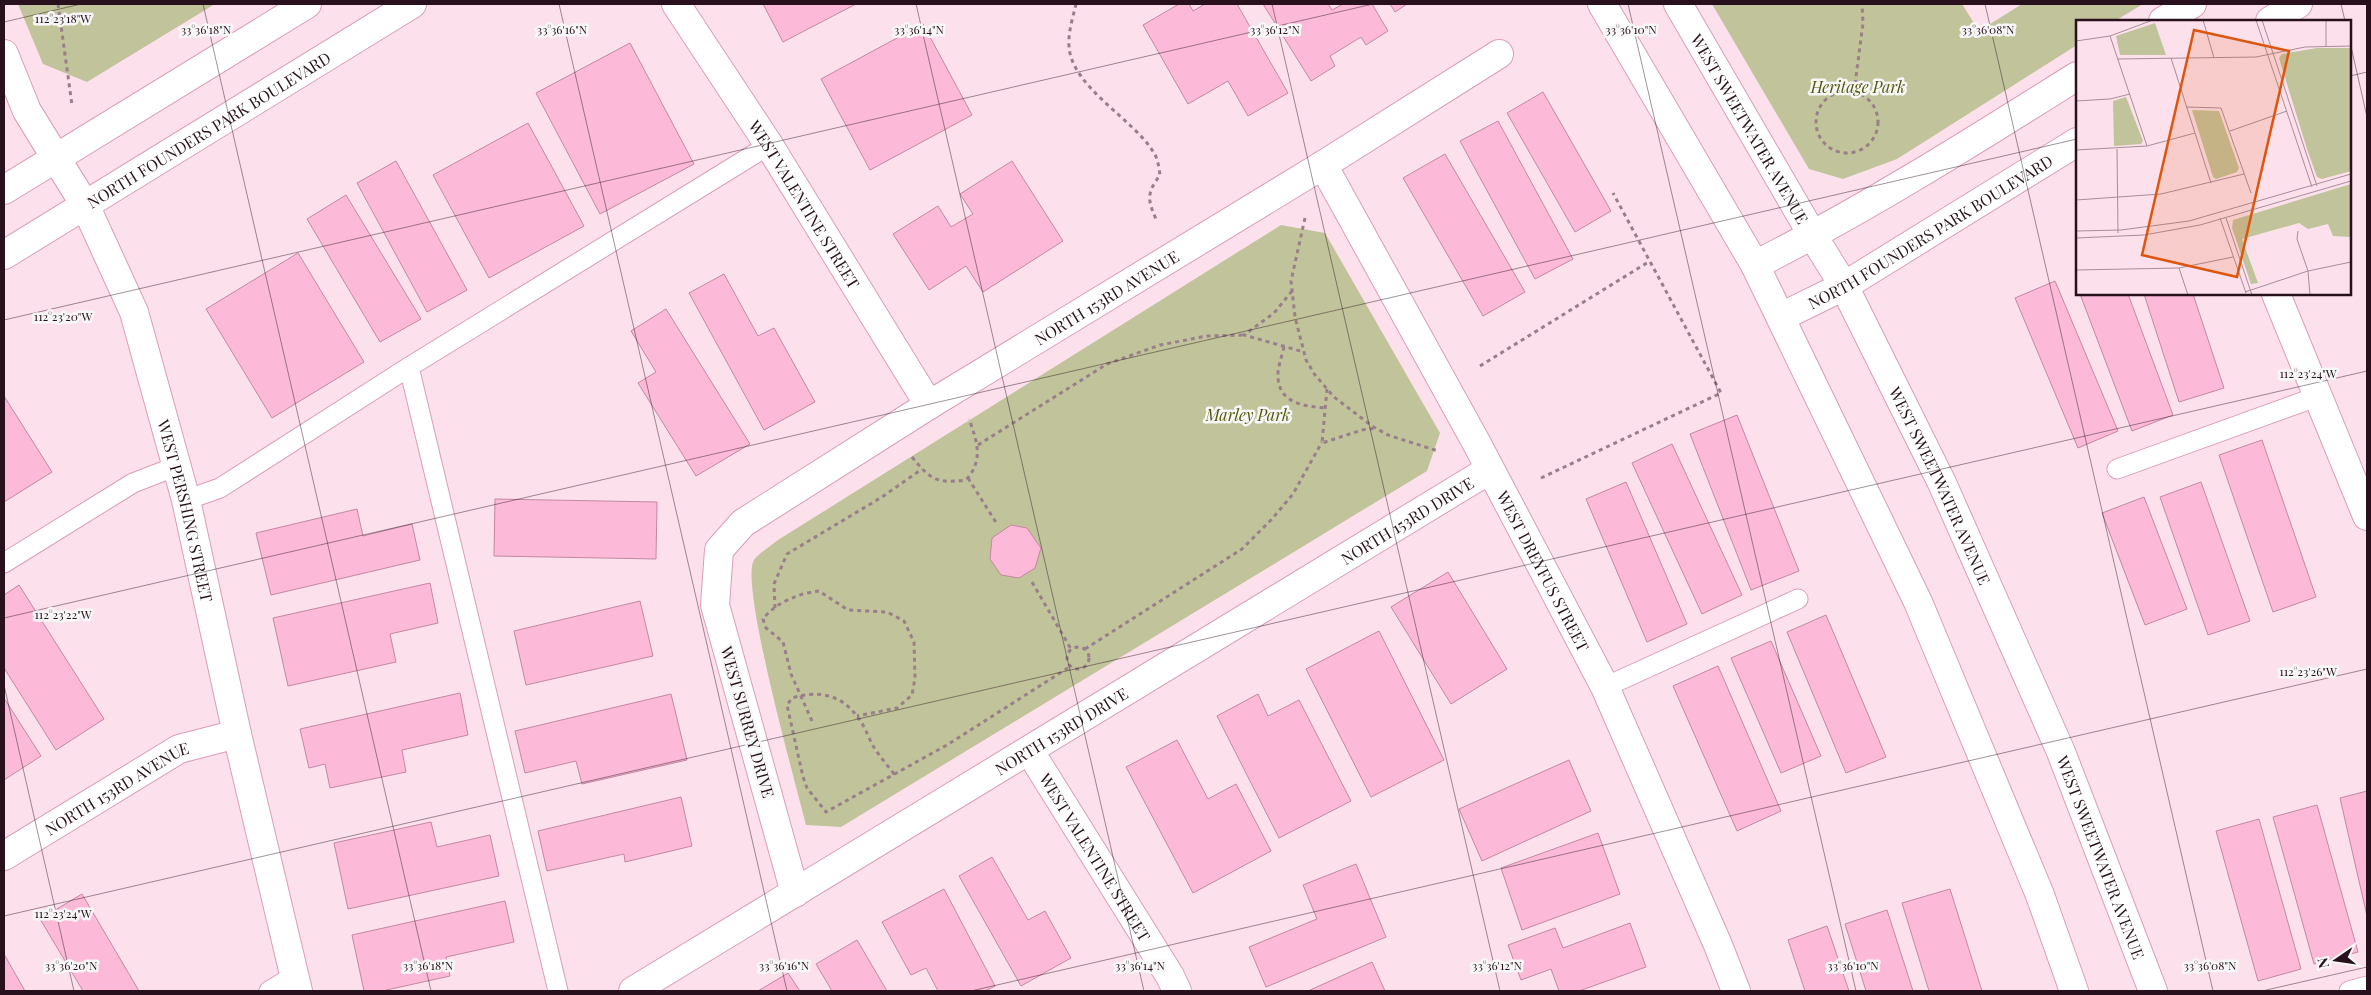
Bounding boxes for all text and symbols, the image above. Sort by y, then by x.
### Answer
text: 112°23'18"W [35,10,91,26]
inset map [2076,20,2351,295]
text: 33°36'18"N [181,21,232,37]
text: 33°36'16"N [537,21,588,37]
text: 33°36'14"N [894,21,945,37]
text: 33°36'12"N [1250,21,1301,37]
text: 33°36'10"N [1605,21,1657,37]
text: 33°36'08"N [1961,21,2015,37]
street label: WEST SWEETWATER AVENUE [1686,29,1814,227]
street label: NORTH FOUNDERS PARK BOULEVARD [83,46,334,212]
park label: Heritage Park [1810,76,1905,97]
street label: WEST VALENTINE STREET [744,115,865,292]
street label: NORTH FOUNDERS PARK BOULEVARD [1804,149,2056,313]
street label: NORTH 153RD AVENUE [1030,245,1182,349]
text: 112°23'20"W [34,308,92,324]
text: 112°23'24"W [2279,365,2337,381]
street label: WEST SWEETWATER AVENUE [1885,382,1996,588]
park label: Marley Park [1205,404,1290,425]
street label: WEST PERSHING STREET [153,416,218,604]
street label: NORTH 153RD DRIVE [1337,472,1477,568]
street label: WEST DREYFUS STREET [1492,486,1595,655]
text: 112°23'22"W [34,606,92,622]
street label: WEST SURREY DRIVE [716,643,780,800]
text: 112°23'26"W [2279,663,2337,679]
street label: NORTH 153RD DRIVE [991,682,1131,779]
street label: NORTH 153RD AVENUE [41,736,191,839]
street label: WEST SWEETWATER AVENUE [2052,751,2150,962]
street label: WEST VALENTINE STREET [1035,768,1156,945]
text: 112°23'24"W [34,905,92,921]
north arrow [2311,935,2361,985]
text: N [2312,956,2333,970]
text: 33°36'20"N [45,957,98,973]
text: 33°36'18"N [403,957,454,973]
text: 33°36'16"N [759,957,810,973]
text: 33°36'14"N [1115,957,1166,973]
text: 33°36'12"N [1472,957,1523,973]
text: 33°36'10"N [1827,957,1879,973]
text: 33°36'08"N [2183,957,2237,973]

